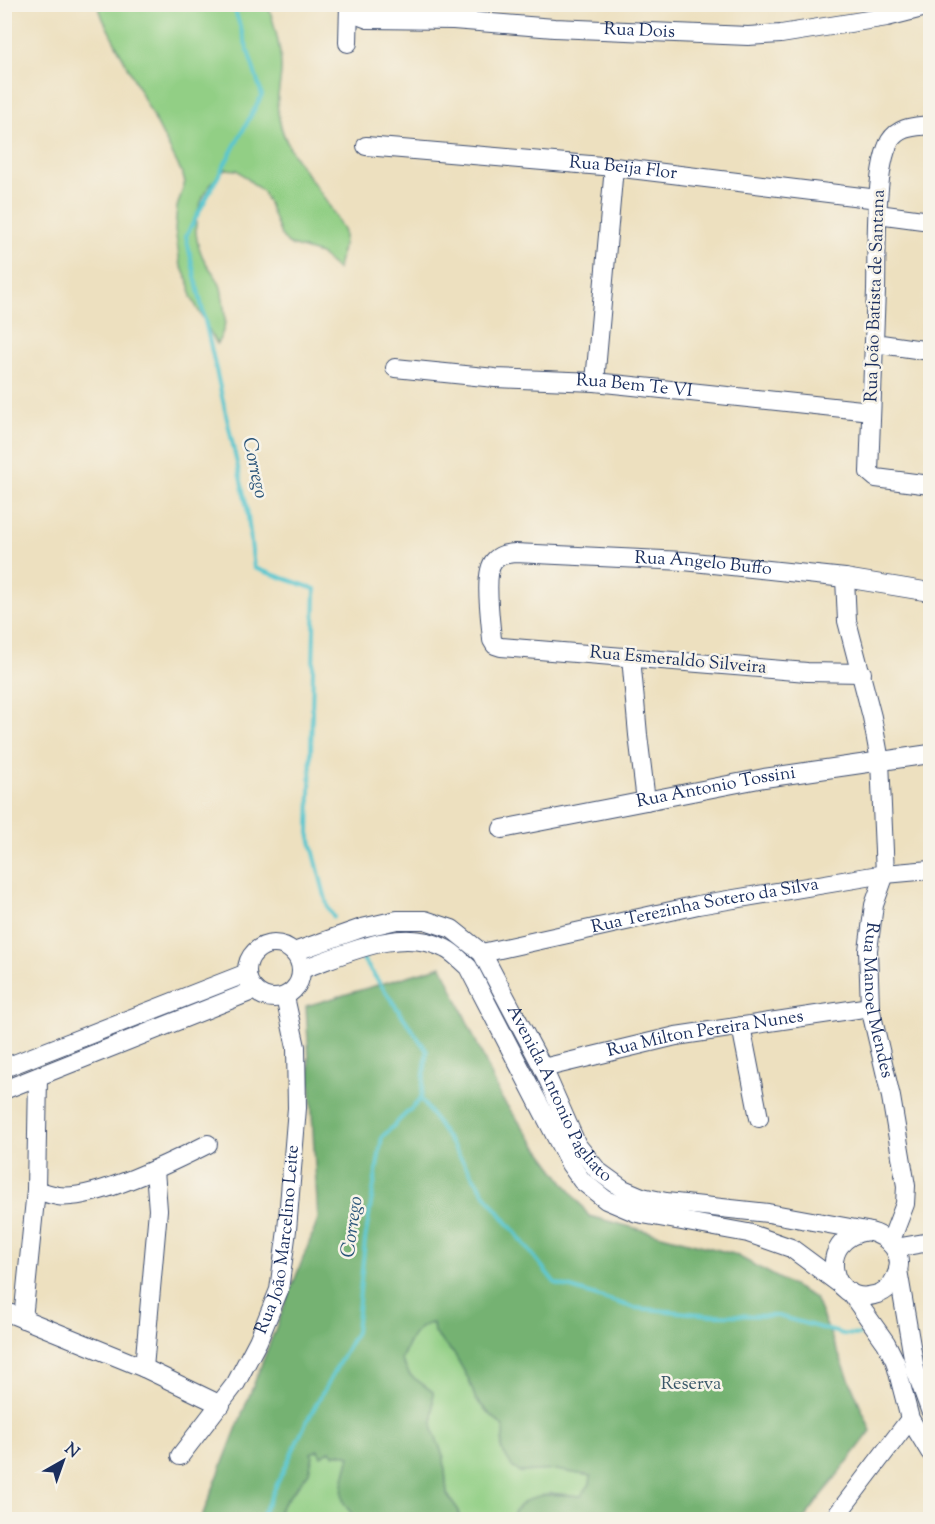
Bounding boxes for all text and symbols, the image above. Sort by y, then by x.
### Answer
street label: Rua Dois [603,17,675,46]
street label: Rua Beija Flor [568,150,679,188]
street label: Rua João Batista de Santana [859,189,893,403]
street label: Rua Bem Te VI [575,368,694,405]
water label: Corrego [233,435,275,501]
street label: Rua Angelo Buffo [634,546,773,583]
street label: Rua Esmeraldo Silveira [588,640,768,682]
street label: Rua Antonio Tossini [634,761,797,816]
street label: Rua Terezinha Sotero da Silva [589,872,821,941]
street label: Rua Manoel Mendes [855,920,899,1081]
street label: Avenida Antonio Pagliato [499,1001,617,1190]
street label: Rua Milton Pereira Nunes [604,1004,805,1065]
street label: Rua João Marcelino Leite [249,1144,307,1338]
water label: Corrego [334,1194,372,1260]
park label: Reserva [661,1372,721,1398]
north arrow [33,1431,93,1491]
text: N [59,1439,83,1464]

